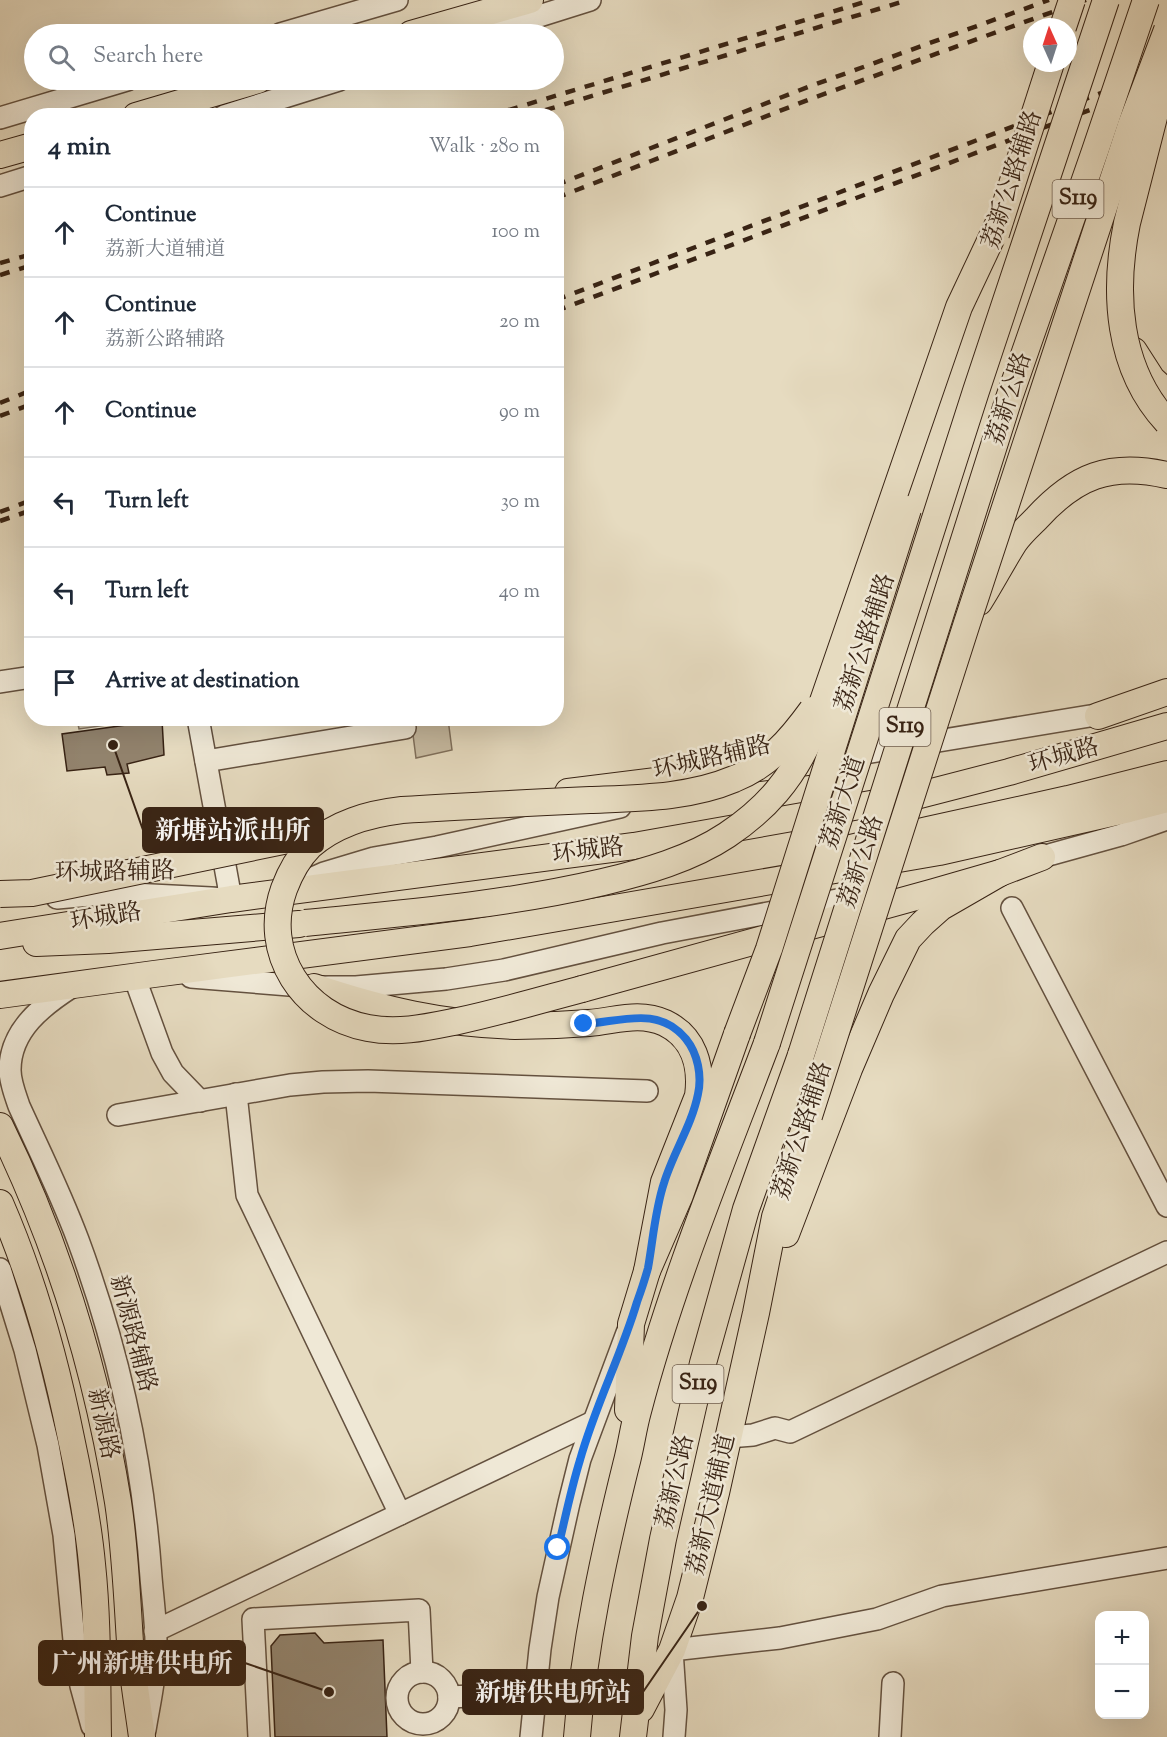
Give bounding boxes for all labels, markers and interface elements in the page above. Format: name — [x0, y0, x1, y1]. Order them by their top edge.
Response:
north arrow — [1023, 18, 1077, 72]
search box — [24, 24, 564, 90]
icon: search — [45, 41, 78, 74]
text: Search here — [93, 41, 203, 73]
street label: 荔新公路辅路 — [975, 106, 1051, 254]
text: 4 min — [48, 129, 111, 166]
text: Walk · 280 m — [429, 133, 540, 162]
road number: S119 — [1052, 180, 1104, 218]
text: Continue — [105, 200, 196, 232]
icon: ahead — [48, 216, 81, 249]
text: 100 m — [491, 218, 540, 247]
text: 荔新大道辅道 — [105, 236, 225, 265]
text: Continue — [105, 290, 196, 322]
icon: ahead — [48, 306, 81, 339]
text: 20 m — [499, 308, 540, 337]
text: 荔新公路辅路 — [105, 326, 225, 355]
street label: 荔新公路 — [979, 348, 1041, 450]
icon: ahead — [48, 396, 81, 429]
text: Continue — [105, 396, 196, 428]
text: 90 m — [499, 398, 540, 427]
icon: left — [48, 486, 81, 519]
text: Turn left — [105, 486, 188, 518]
text: 30 m — [501, 488, 540, 517]
street label: 荔新公路辅路 — [828, 569, 904, 717]
icon: left — [48, 576, 81, 609]
text: Turn left — [105, 576, 188, 608]
text: 40 m — [499, 578, 540, 607]
icon: arrive — [48, 666, 81, 699]
text: Arrive at destination — [105, 666, 300, 698]
road number: S119 — [880, 708, 930, 746]
street label: 环城路辅路 — [650, 729, 774, 789]
street label: 环城路 — [1025, 731, 1103, 783]
street label: 荔新大道 — [813, 752, 875, 854]
callout: 新塘站派出所 — [143, 808, 323, 852]
street label: 荔新公路 — [831, 811, 893, 913]
text: 新塘站派出所 — [155, 814, 311, 851]
street label: 环城路 — [550, 831, 626, 873]
street label: 环城路辅路 — [55, 855, 175, 891]
street label: 环城路 — [68, 896, 144, 940]
route end — [570, 1010, 596, 1036]
street label: 荔新公路辅路 — [765, 1057, 841, 1205]
street label: 新源路辅路 — [100, 1272, 164, 1396]
road number: S119 — [672, 1365, 724, 1403]
street label: 新源路 — [78, 1385, 126, 1463]
street label: 荔新公路 — [649, 1431, 703, 1533]
street label: 荔新大道辅道 — [679, 1431, 745, 1579]
route start — [544, 1534, 570, 1560]
map controls — [1095, 1611, 1149, 1719]
button: + — [1095, 1611, 1149, 1665]
callout: 广州新塘供电所 — [39, 1641, 245, 1685]
text: 广州新塘供电所 — [51, 1647, 233, 1684]
button: − — [1095, 1665, 1149, 1719]
callout: 新塘供电所站 — [463, 1670, 643, 1714]
text: 新塘供电所站 — [475, 1676, 631, 1713]

